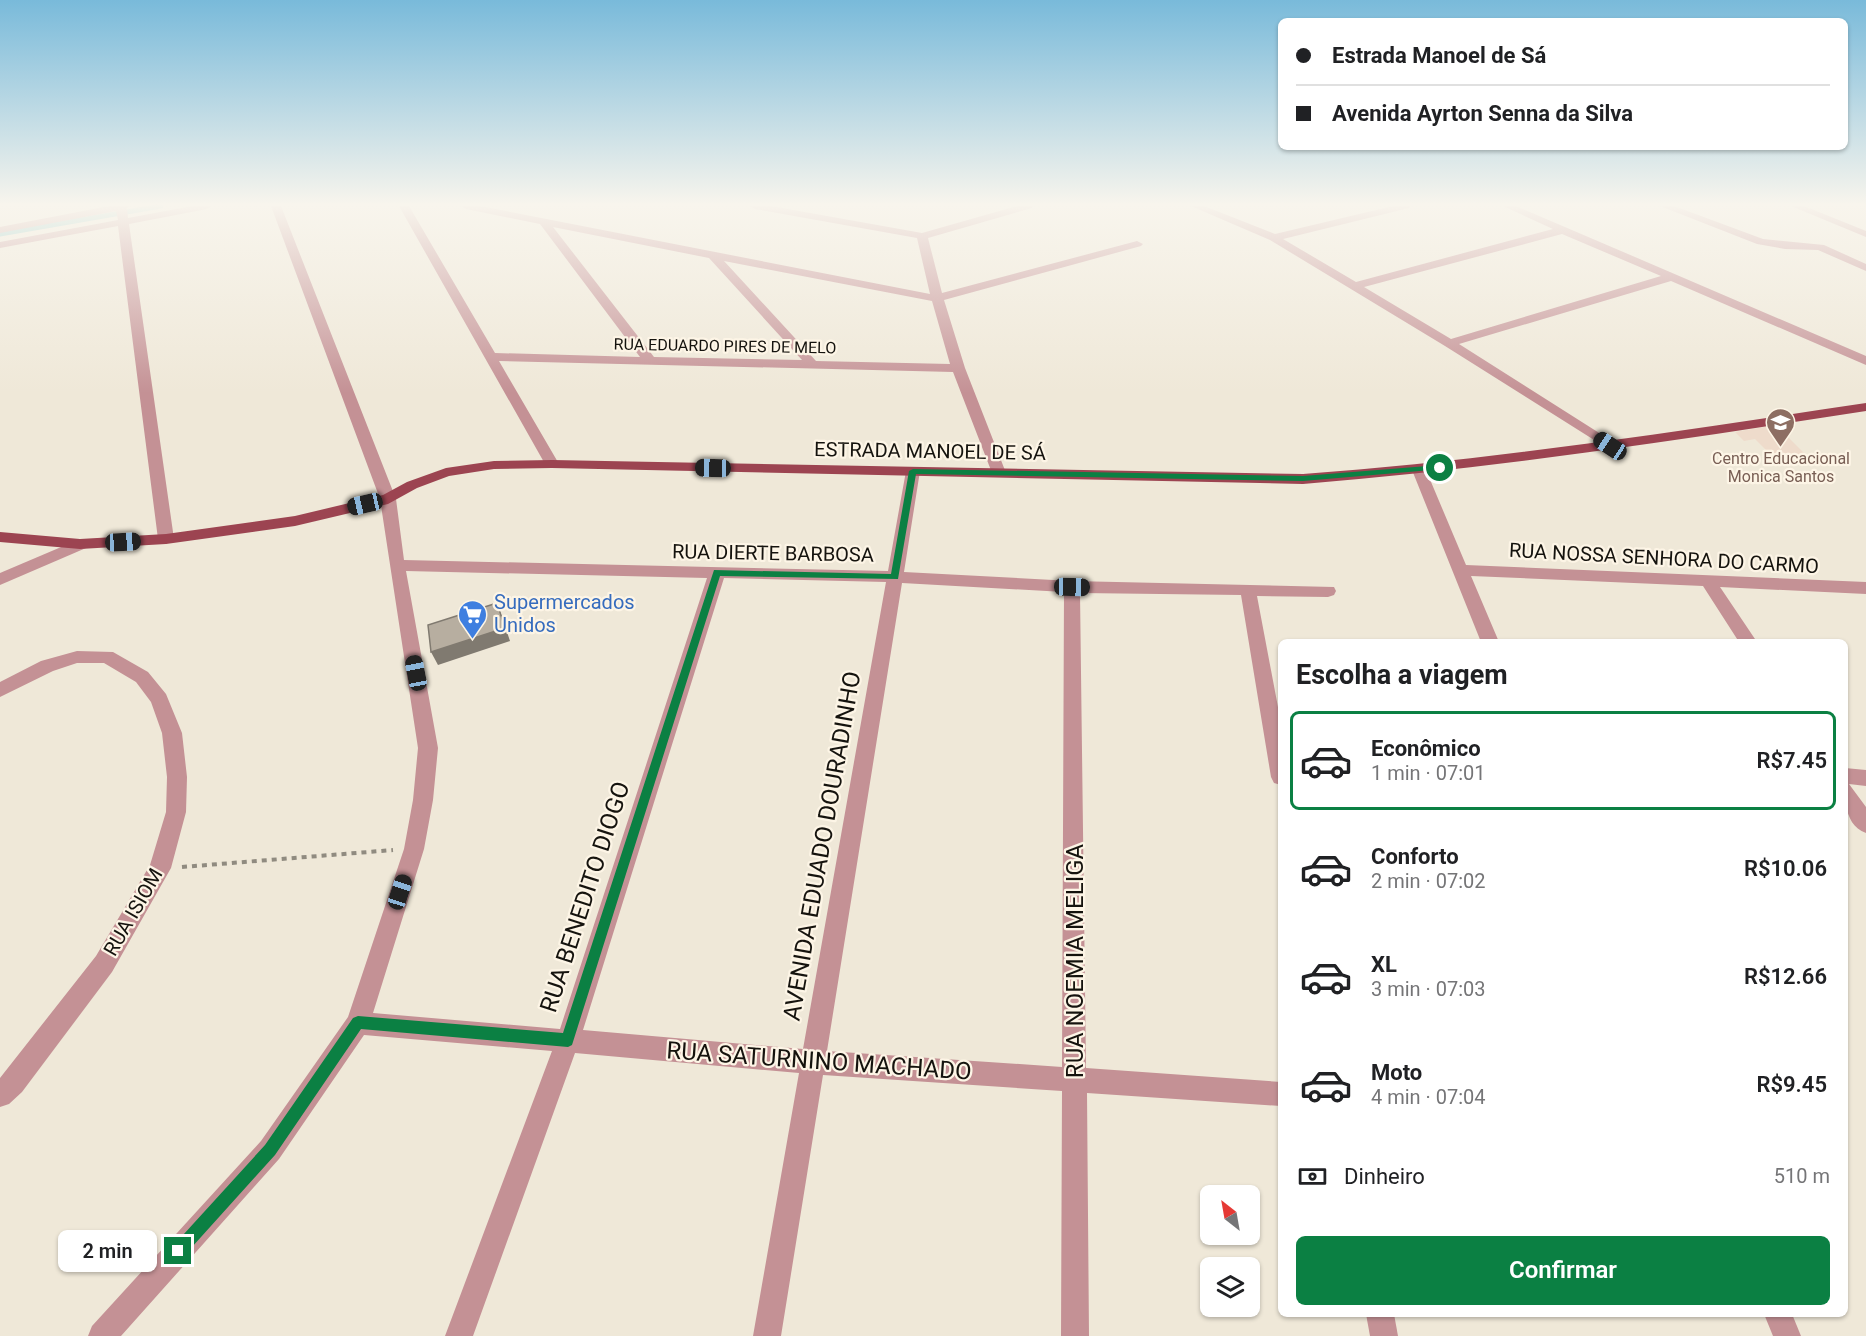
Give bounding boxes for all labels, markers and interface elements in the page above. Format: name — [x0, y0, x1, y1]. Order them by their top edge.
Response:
text: Estrada Manoel de Sá — [1332, 43, 1546, 68]
text: Avenida Ayrton Senna da Silva — [1332, 101, 1633, 126]
street label: RUA EDUARDO PIRES DE MELO — [614, 335, 836, 357]
school or university icon: Centro Educacional Monica Santos — [1765, 406, 1797, 448]
car — [1590, 429, 1630, 463]
street label: ESTRADA MANOEL DE SÁ — [814, 437, 1046, 465]
place label: Centro Educacional Monica Santos — [1712, 449, 1850, 486]
route start — [1426, 454, 1453, 481]
car — [695, 459, 731, 477]
car — [345, 491, 385, 517]
car — [105, 532, 141, 552]
street label: RUA NOSSA SENHORA DO CARMO — [1508, 538, 1820, 578]
street label: RUA DIERTE BARBOSA — [672, 539, 874, 567]
car — [1054, 578, 1090, 596]
place label: Supermercados Unidos — [494, 590, 635, 637]
supermarket icon: Supermercados Unidos — [457, 598, 489, 640]
car — [404, 654, 428, 692]
text: Escolha a viagem — [1296, 659, 1508, 691]
street label: AVENIDA EDUADO DOURADINHO — [777, 669, 867, 1023]
icon: car — [1299, 734, 1353, 788]
text: Econômico — [1371, 736, 1481, 761]
text: R$7.45 — [1756, 748, 1827, 773]
text: 1 min · 07:01 — [1371, 761, 1486, 785]
street label: RUA BENEDITO DIOGO — [534, 778, 636, 1016]
icon: car — [1299, 842, 1353, 896]
street label: RUA NOEMIA MELIGA — [1061, 843, 1089, 1078]
text: Conforto — [1371, 844, 1459, 869]
text: R$10.06 — [1744, 856, 1827, 881]
street label: RUA ISIOM — [98, 864, 168, 960]
text: 2 min · 07:02 — [1371, 869, 1486, 893]
car — [386, 872, 414, 912]
icon: car — [1299, 950, 1353, 1004]
text: XL — [1371, 952, 1397, 977]
text: R$12.66 — [1744, 964, 1827, 989]
text: 3 min · 07:03 — [1371, 977, 1486, 1001]
street label: RUA SATURNINO MACHADO — [666, 1036, 972, 1086]
icon: car — [1299, 1058, 1353, 1112]
text: Moto — [1371, 1060, 1422, 1085]
text: R$9.45 — [1756, 1072, 1827, 1097]
text: 4 min · 07:04 — [1371, 1085, 1486, 1109]
icon: cash — [1296, 1160, 1329, 1193]
text: Dinheiro — [1344, 1164, 1425, 1189]
text: 510 m — [1774, 1164, 1830, 1188]
north arrow — [1200, 1185, 1260, 1245]
map controls — [1200, 1185, 1260, 1317]
callout: 2 min — [58, 1230, 157, 1272]
button: Confirmar — [1296, 1236, 1830, 1305]
route end — [164, 1237, 191, 1264]
text: 2 min — [82, 1239, 133, 1263]
button: layers — [1200, 1257, 1260, 1317]

